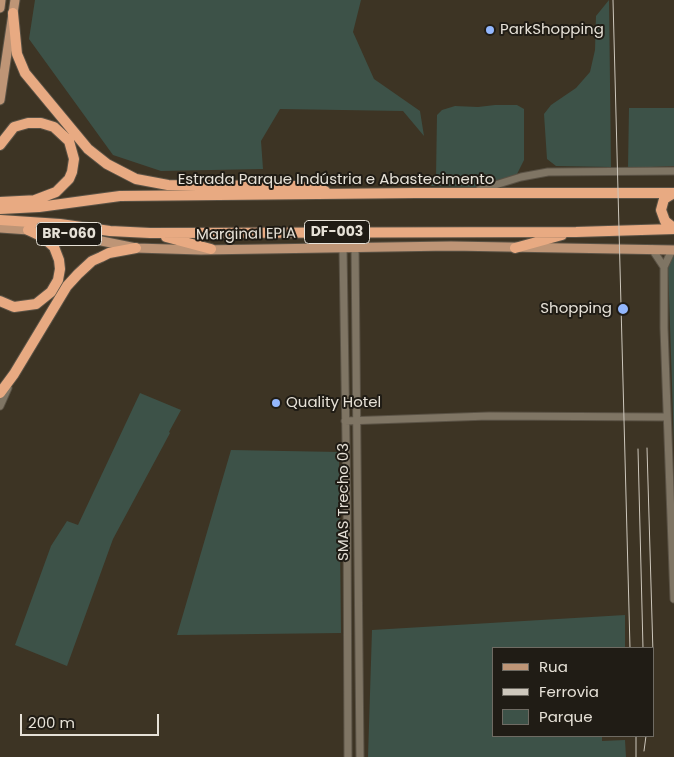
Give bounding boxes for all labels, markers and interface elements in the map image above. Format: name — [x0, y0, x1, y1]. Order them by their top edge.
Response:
place label: ParkShopping — [500, 21, 604, 39]
marker: ParkShopping — [484, 24, 496, 36]
street label: Estrada Parque Indústria e Abastecimento — [178, 171, 494, 189]
road number: DF-003 — [304, 220, 370, 243]
road number: BR-060 — [36, 222, 102, 245]
street label: Marginal EPIA — [196, 225, 296, 245]
place label: Shopping — [540, 300, 612, 318]
marker: Shopping — [616, 302, 630, 316]
place label: Quality Hotel — [286, 394, 381, 412]
marker: Quality Hotel — [270, 397, 282, 409]
street label: SMAS Trecho 03 — [335, 443, 353, 561]
legend — [492, 647, 654, 737]
text: Rua — [539, 656, 568, 677]
text: Ferrovia — [539, 681, 599, 702]
scale bar — [22, 704, 161, 736]
text: Parque — [539, 706, 592, 727]
text: 200 m — [28, 712, 75, 733]

